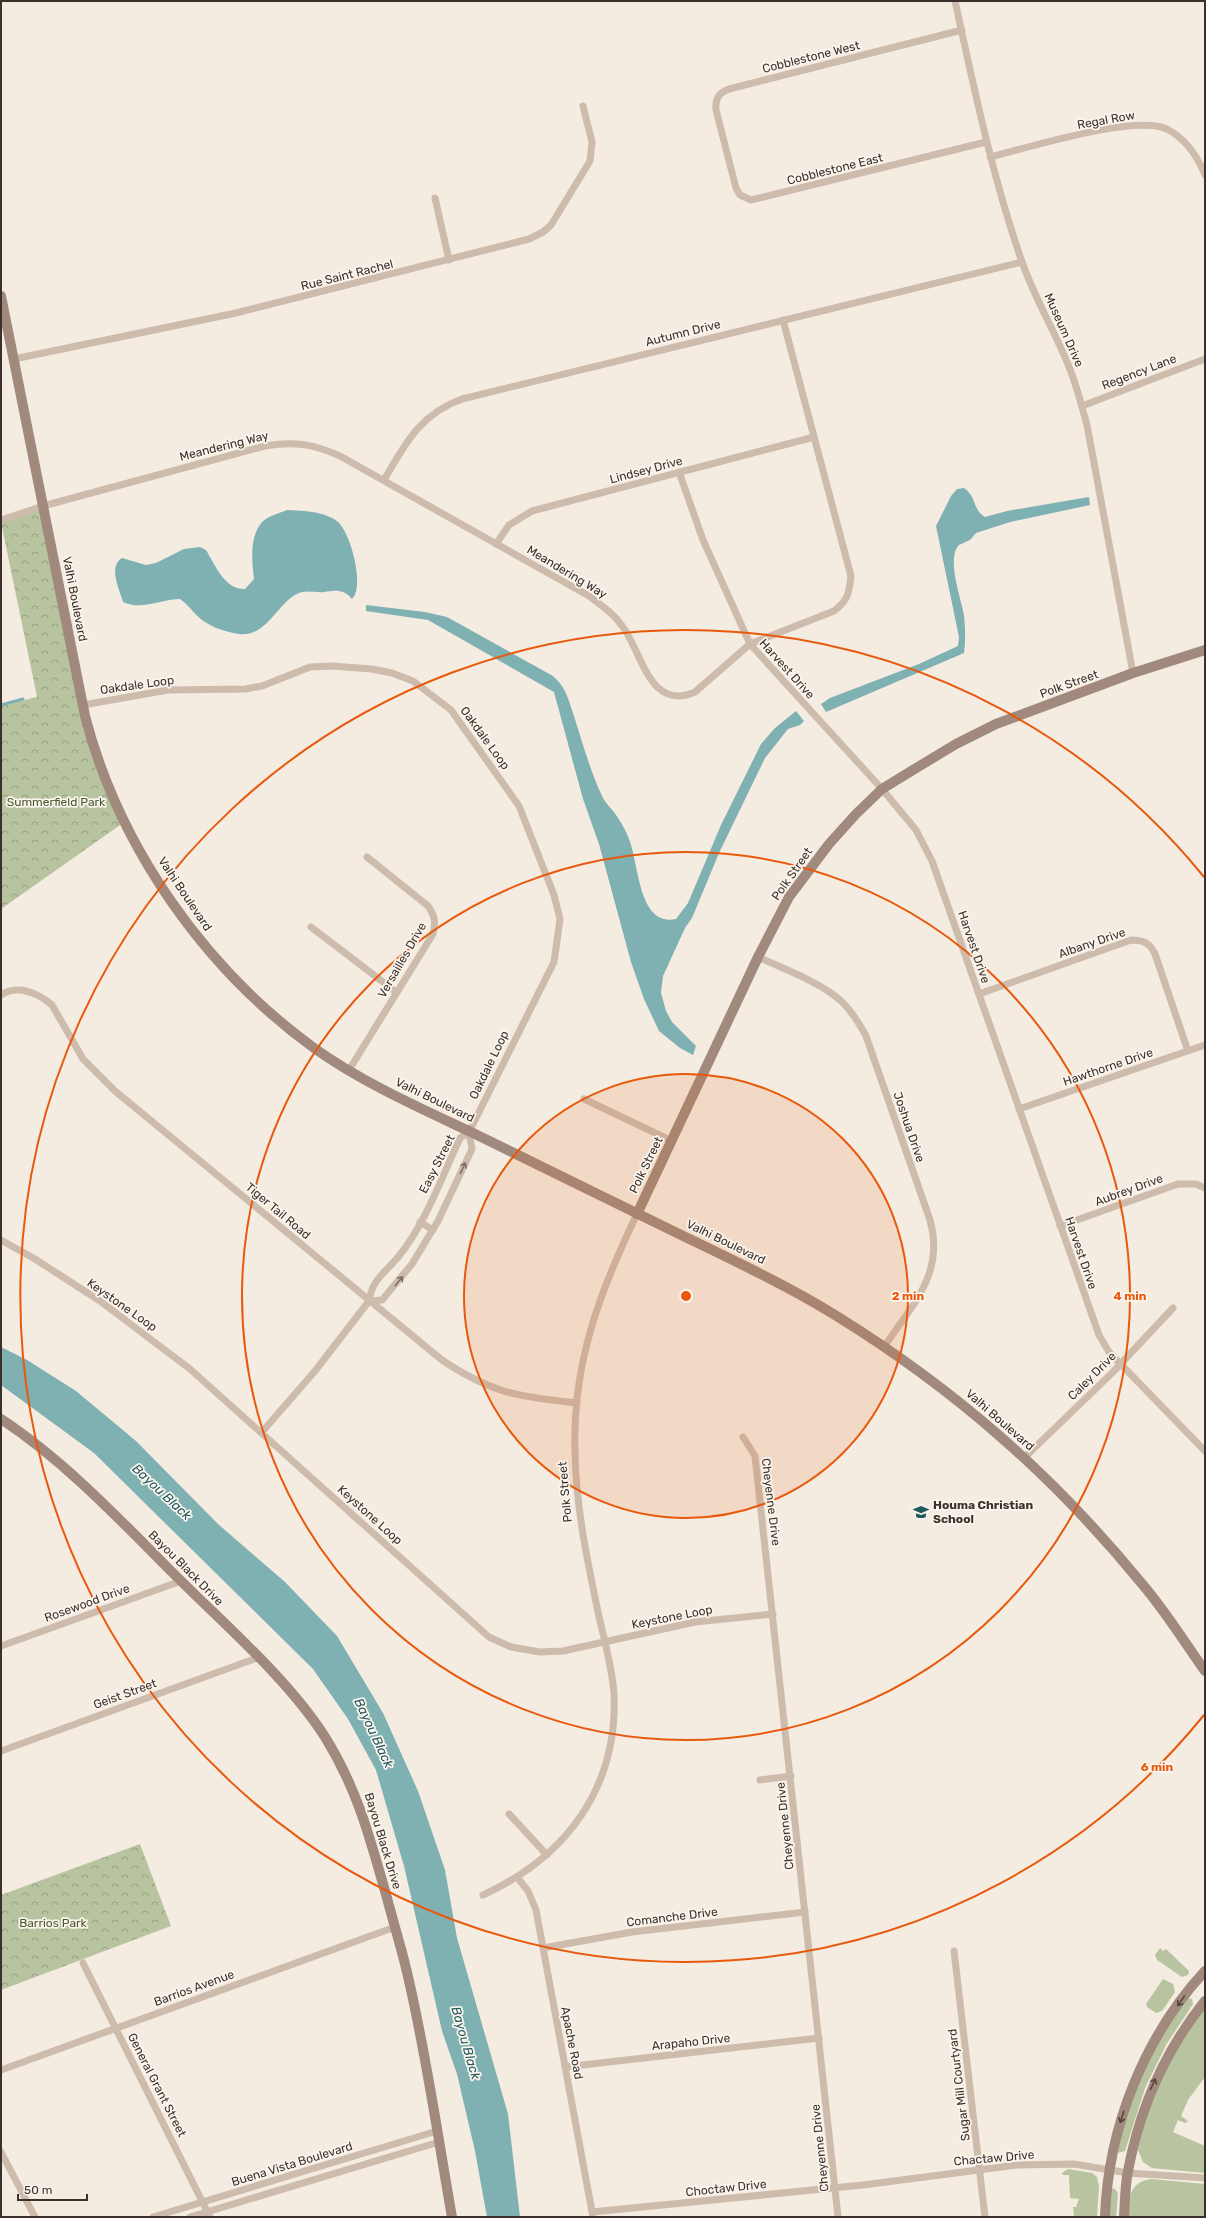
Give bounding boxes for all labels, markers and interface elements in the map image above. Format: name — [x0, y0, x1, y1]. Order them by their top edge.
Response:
street label: Cobblestone West — [761, 38, 862, 76]
street label: Regal Row — [1076, 108, 1136, 132]
street label: Cobblestone East — [786, 150, 885, 188]
street label: Rue Saint Rachel — [299, 257, 395, 293]
street label: Museum Drive — [1041, 291, 1087, 369]
street label: Autumn Drive — [644, 317, 722, 349]
street label: Regency Lane — [1100, 351, 1179, 393]
street label: Meandering Way — [178, 428, 270, 464]
street label: Lindsey Drive — [608, 453, 684, 486]
street label: Meandering Way — [524, 543, 610, 602]
street label: Valhi Boulevard — [60, 555, 90, 643]
street label: Harvest Drive — [757, 636, 818, 702]
street label: Polk Street — [1038, 667, 1100, 701]
street label: Oakdale Loop — [99, 673, 175, 697]
street label: Oakdale Loop — [457, 704, 513, 772]
park label: Summerfield Park — [7, 795, 106, 809]
street label: Polk Street — [769, 845, 815, 903]
street label: Valhi Boulevard — [155, 854, 215, 934]
street label: Harvest Drive — [955, 909, 993, 985]
street label: Versailles Drive — [375, 920, 429, 1000]
street label: Albany Drive — [1057, 925, 1128, 961]
street label: Oakdale Loop — [466, 1028, 512, 1102]
street label: Hawthorne Drive — [1061, 1045, 1155, 1089]
street label: Valhi Boulevard — [393, 1075, 477, 1125]
street label: Joshua Drive — [890, 1090, 928, 1164]
street label: Easy Street — [416, 1132, 458, 1196]
street label: Polk Street — [626, 1134, 666, 1196]
one-way arrow — [460, 1162, 467, 1174]
street label: Aubrey Drive — [1093, 1171, 1165, 1209]
street label: Tiger Tail Road — [243, 1180, 313, 1242]
street label: Harvest Drive — [1062, 1215, 1100, 1291]
street label: Valhi Boulevard — [684, 1217, 768, 1267]
one-way arrow — [394, 1275, 403, 1286]
street label: Keystone Loop — [84, 1276, 160, 1334]
centre of rings — [679, 1289, 693, 1303]
text: 2 min — [892, 1289, 925, 1303]
text: 4 min — [1114, 1289, 1147, 1303]
street label: Caley Drive — [1065, 1349, 1119, 1403]
street label: Valhi Boulevard — [963, 1386, 1037, 1454]
street label: Cheyenne Drive — [759, 1457, 783, 1547]
water label: Bayou Black — [129, 1461, 195, 1523]
street label: Polk Street — [555, 1461, 575, 1523]
street label: Keystone Loop — [335, 1482, 405, 1548]
place label: Houma Christian School — [933, 1498, 1033, 1526]
school or university icon: Houma Christian School — [912, 1503, 930, 1521]
street label: Bayou Black Drive — [146, 1528, 227, 1609]
street label: Rosewood Drive — [43, 1581, 132, 1625]
street label: Keystone Loop — [630, 1602, 714, 1632]
street label: Geist Street — [91, 1676, 159, 1712]
water label: Bayou Black — [351, 1696, 397, 1771]
text: 6 min — [1141, 1760, 1174, 1774]
street label: Cheyenne Drive — [773, 1781, 797, 1870]
street label: Bayou Black Drive — [362, 1791, 404, 1891]
street label: Comanche Drive — [626, 1904, 719, 1930]
park label: Barrios Park — [19, 1916, 88, 1930]
street label: Barrios Avenue — [152, 1967, 236, 2009]
one-way arrow — [1177, 1996, 1185, 2007]
water label: Bayou Black — [448, 2005, 484, 2082]
street label: Apache Road — [558, 2005, 586, 2081]
street label: Sugar Mill Courtyard — [945, 2028, 973, 2142]
street label: General Grant Street — [125, 2031, 189, 2140]
street label: Arapaho Drive — [651, 2031, 731, 2053]
one-way arrow — [1150, 2078, 1158, 2090]
street label: Cheyenne Drive — [808, 2103, 832, 2192]
one-way arrow — [1118, 2110, 1125, 2123]
street label: Buena Vista Boulevard — [230, 2139, 354, 2189]
street label: Chactaw Drive — [953, 2147, 1035, 2169]
scale bar — [18, 2176, 87, 2202]
street label: Choctaw Drive — [685, 2177, 767, 2199]
text: 50 m — [24, 2183, 52, 2197]

